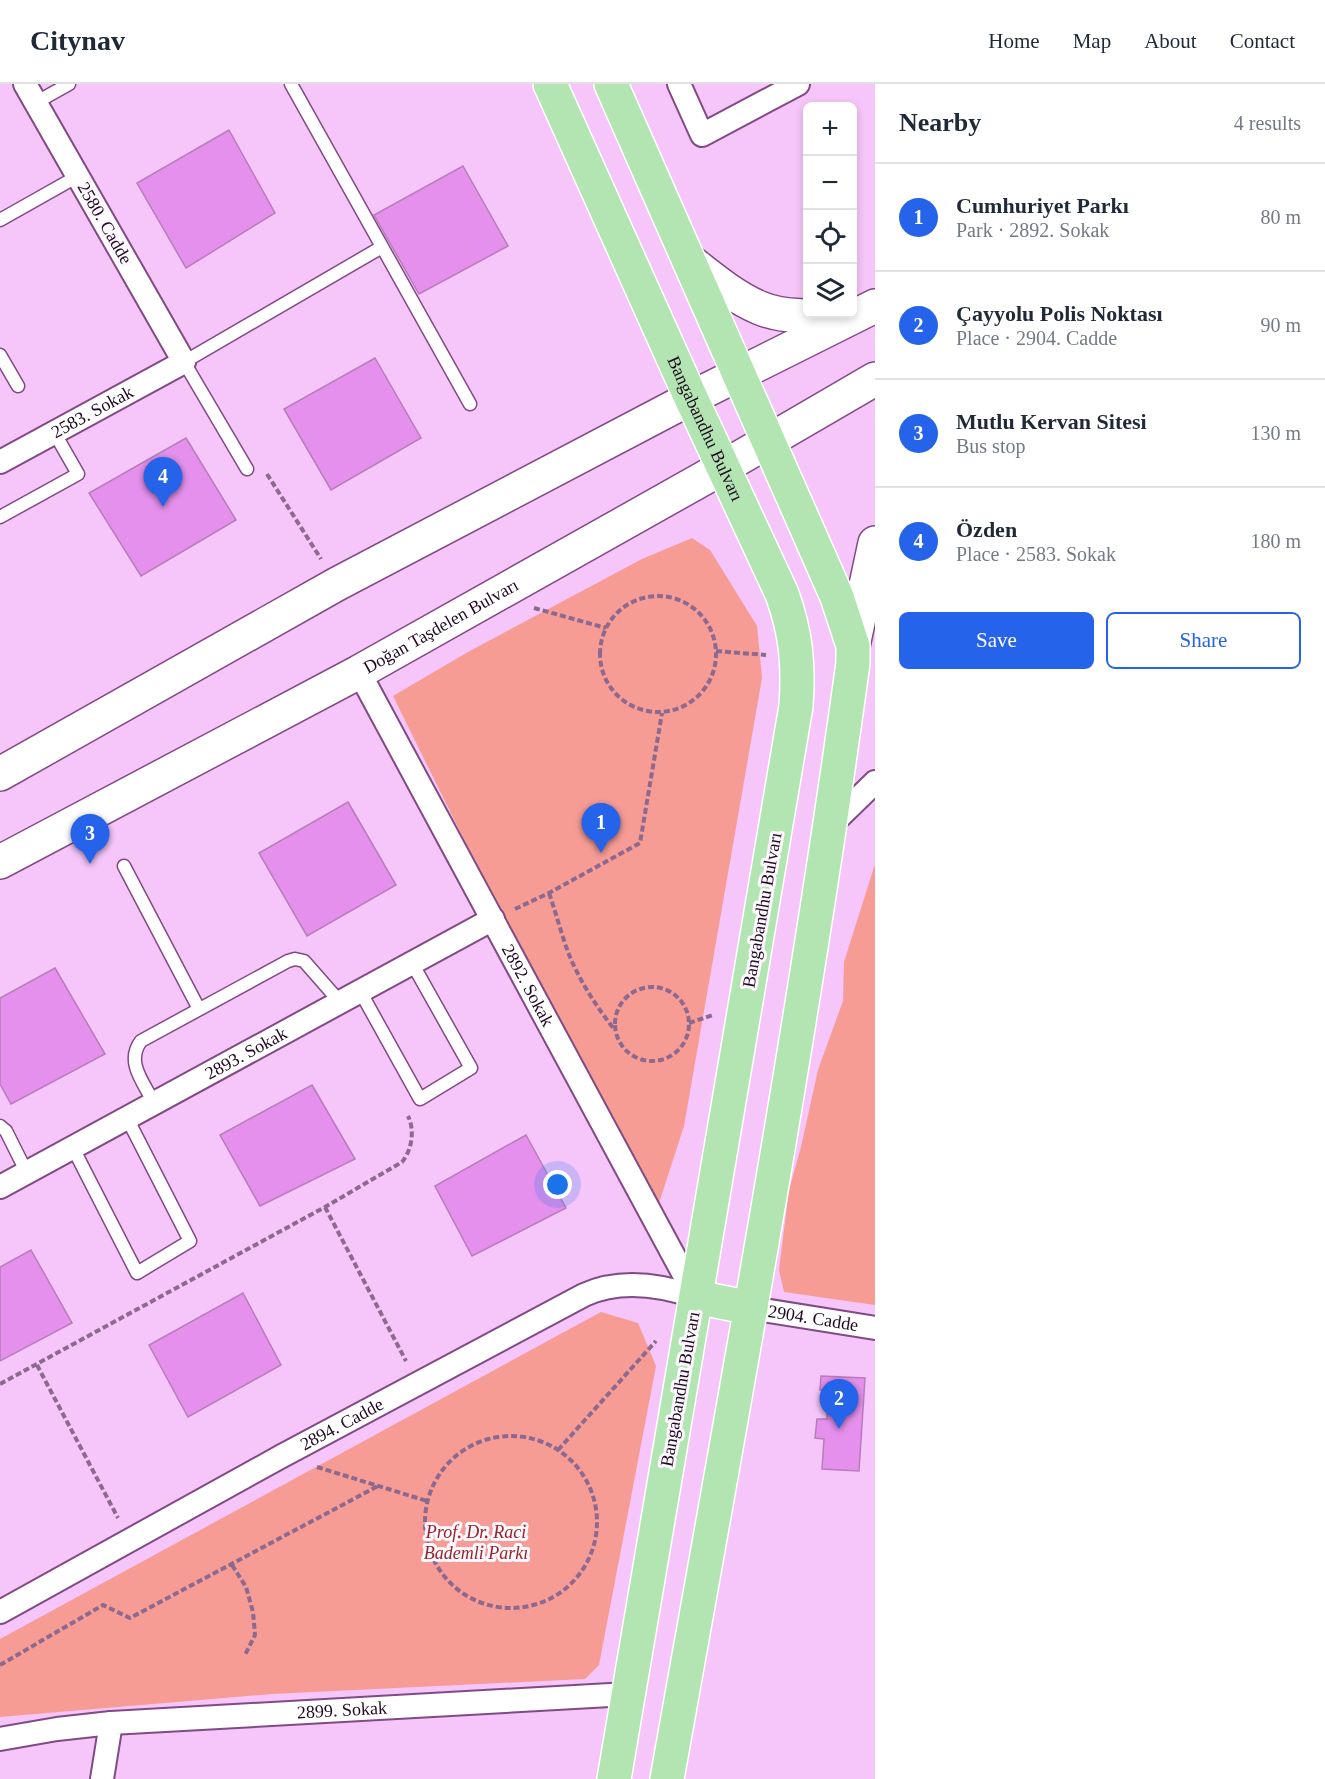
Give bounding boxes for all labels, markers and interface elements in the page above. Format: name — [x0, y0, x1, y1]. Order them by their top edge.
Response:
text: Citynav — [30, 25, 125, 56]
text: Home — [988, 29, 1040, 53]
text: Map — [1073, 29, 1111, 53]
text: About — [1144, 29, 1197, 53]
text: Contact — [1230, 29, 1295, 53]
map controls — [803, 102, 857, 318]
button: + — [803, 102, 857, 156]
text: Nearby — [899, 108, 981, 137]
text: 4 results — [1234, 112, 1301, 134]
button: − — [803, 156, 857, 210]
street label: 2580. Cadde — [74, 179, 136, 267]
text: Cumhuriyet Parkı — [956, 193, 1129, 218]
text: 1 — [914, 206, 924, 228]
text: 80 m — [1260, 206, 1301, 228]
button: locate — [803, 210, 857, 264]
text: Park · 2892. Sokak — [956, 219, 1109, 241]
button: layers — [803, 264, 857, 318]
text: Çayyolu Polis Noktası — [956, 301, 1163, 326]
text: 2 — [914, 314, 924, 336]
text: 90 m — [1260, 314, 1301, 336]
text: Place · 2904. Cadde — [956, 327, 1117, 349]
street label: Bangabandhu Bulvarı — [663, 353, 747, 504]
street label: 2583. Sokak — [48, 382, 137, 442]
text: Mutlu Kervan Sitesi — [956, 409, 1147, 434]
text: 3 — [914, 422, 924, 444]
text: 130 m — [1250, 422, 1301, 444]
text: Bus stop — [956, 435, 1025, 457]
pin: 4 — [144, 458, 182, 507]
text: Özden — [956, 517, 1017, 542]
text: 4 — [914, 530, 924, 552]
text: 180 m — [1250, 530, 1301, 552]
text: Place · 2583. Sokak — [956, 543, 1116, 565]
street label: Doğan Taşdelen Bulvarı — [360, 575, 522, 678]
button: Save — [899, 612, 1094, 669]
button: Share — [1106, 612, 1301, 669]
pin: 1 — [582, 804, 620, 853]
pin: 3 — [70, 814, 110, 864]
street label: Bangabandhu Bulvarı — [738, 831, 786, 989]
street label: 2892. Sokak — [498, 941, 558, 1030]
street label: 2893. Sokak — [202, 1023, 290, 1084]
your location — [543, 1170, 572, 1199]
street label: 2904. Cadde — [767, 1301, 860, 1335]
street label: Bangabandhu Bulvarı — [656, 1310, 704, 1468]
pin: 2 — [820, 1380, 858, 1429]
street label: 2894. Cadde — [297, 1394, 387, 1454]
park label: Prof. Dr. Raci Bademli Parkı — [424, 1522, 528, 1563]
street label: 2899. Sokak — [296, 1698, 387, 1723]

